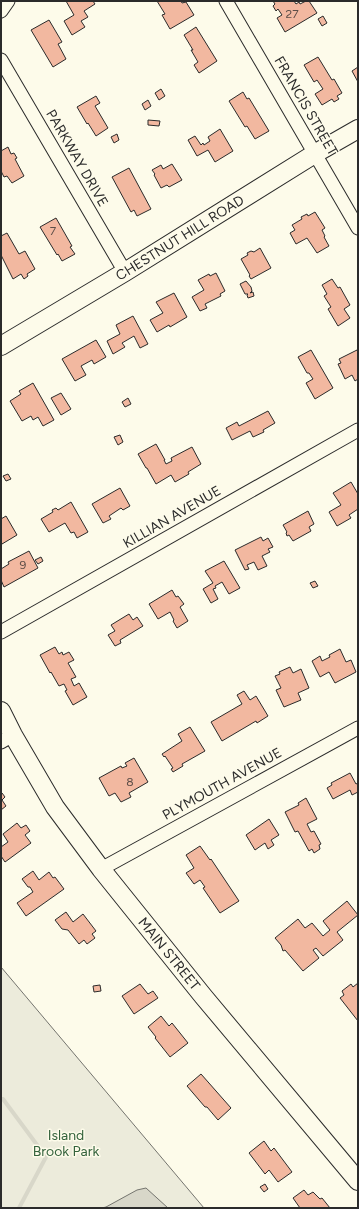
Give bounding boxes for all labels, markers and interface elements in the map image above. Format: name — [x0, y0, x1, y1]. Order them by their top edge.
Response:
house number: 27 — [285, 7, 299, 21]
street label: FRANCIS STREET — [271, 53, 342, 159]
street label: PARKWAY DRIVE — [42, 106, 112, 210]
street label: CHESTNUT HILL ROAD — [113, 192, 247, 284]
house number: 7 — [50, 224, 57, 238]
street label: KILLIAN AVENUE — [120, 482, 224, 552]
house number: 9 — [20, 558, 27, 572]
street label: PLYMOUTH AVENUE — [159, 744, 285, 824]
house number: 8 — [126, 775, 134, 789]
street label: MAIN STREET — [134, 914, 204, 994]
park label: Island Brook Park — [33, 1127, 99, 1160]

